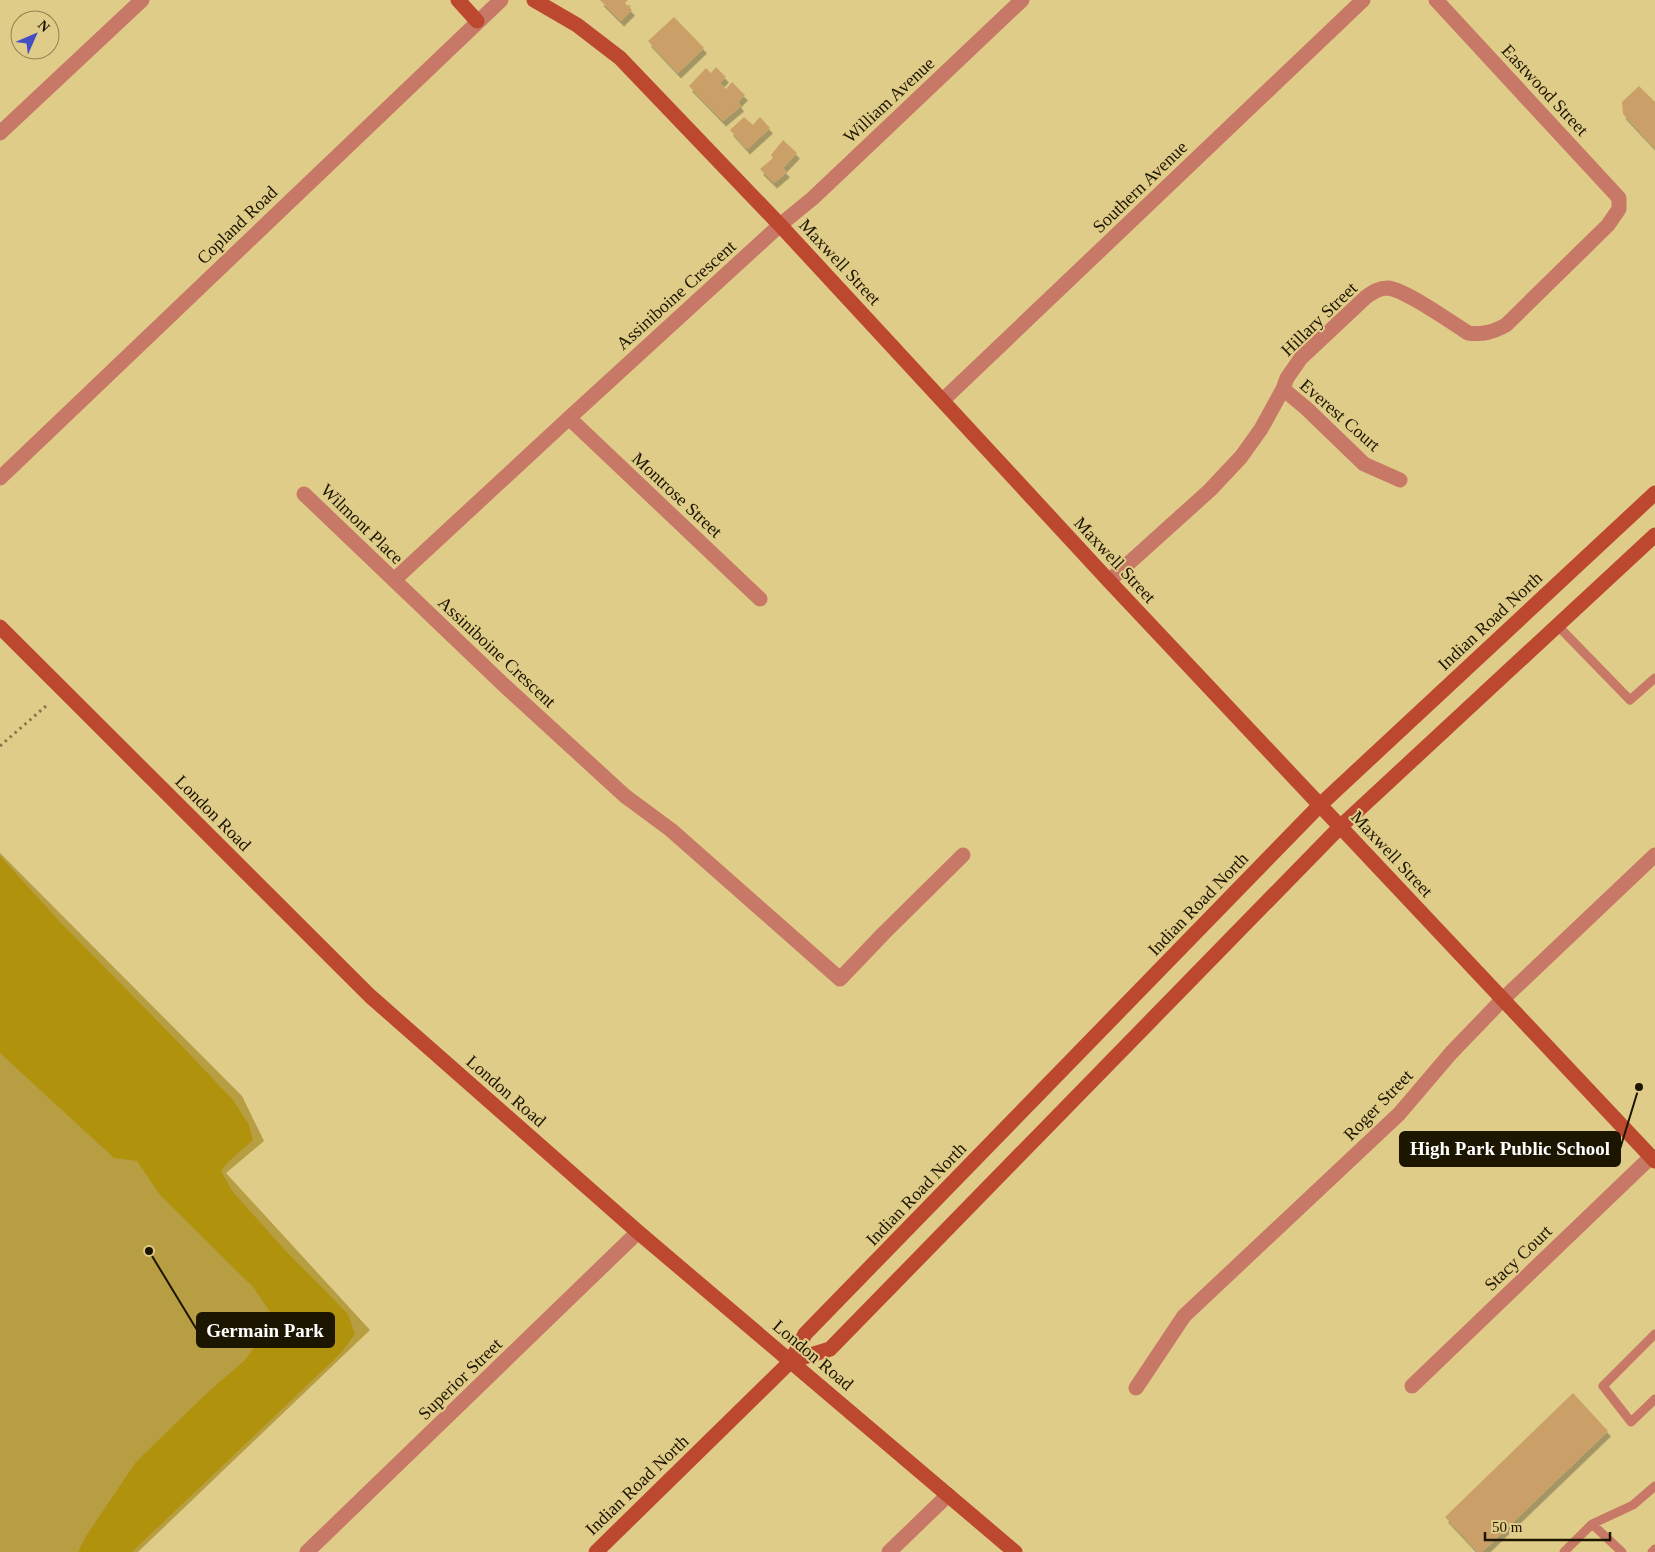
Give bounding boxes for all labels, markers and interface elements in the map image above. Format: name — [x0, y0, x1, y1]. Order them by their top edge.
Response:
north arrow — [10, 10, 60, 60]
text: N — [35, 17, 53, 35]
street label: Eastwood Street — [1498, 40, 1592, 140]
street label: William Avenue — [840, 53, 938, 147]
street label: Southern Avenue — [1089, 137, 1191, 237]
street label: Copland Road — [193, 182, 281, 268]
street label: Maxwell Street — [795, 215, 885, 309]
street label: Assiniboine Crescent — [612, 236, 740, 354]
street label: Hillary Street — [1277, 278, 1361, 360]
street label: Everest Court — [1296, 375, 1384, 455]
street label: Montrose Street — [628, 448, 726, 542]
street label: Wilmont Place — [317, 480, 407, 568]
street label: Maxwell Street — [1070, 513, 1160, 607]
street label: Indian Road North — [1434, 568, 1546, 674]
street label: Assiniboine Crescent — [434, 592, 560, 712]
street label: London Road — [171, 771, 255, 855]
street label: Maxwell Street — [1347, 807, 1437, 901]
street label: Indian Road North — [1144, 849, 1252, 959]
street label: London Road — [462, 1051, 550, 1131]
street label: Roger Street — [1339, 1066, 1417, 1144]
callout: High Park Public School — [1400, 1132, 1620, 1166]
text: High Park Public School — [1410, 1138, 1610, 1159]
street label: Indian Road North — [862, 1139, 970, 1249]
street label: Stacy Court — [1480, 1221, 1556, 1295]
callout: Germain Park — [197, 1313, 334, 1347]
street label: London Road — [769, 1316, 857, 1394]
text: Germain Park — [206, 1320, 324, 1341]
street label: Superior Street — [414, 1334, 506, 1424]
street label: Indian Road North — [582, 1431, 692, 1539]
scale bar — [1485, 1510, 1610, 1542]
text: 50 m — [1492, 1519, 1523, 1535]

